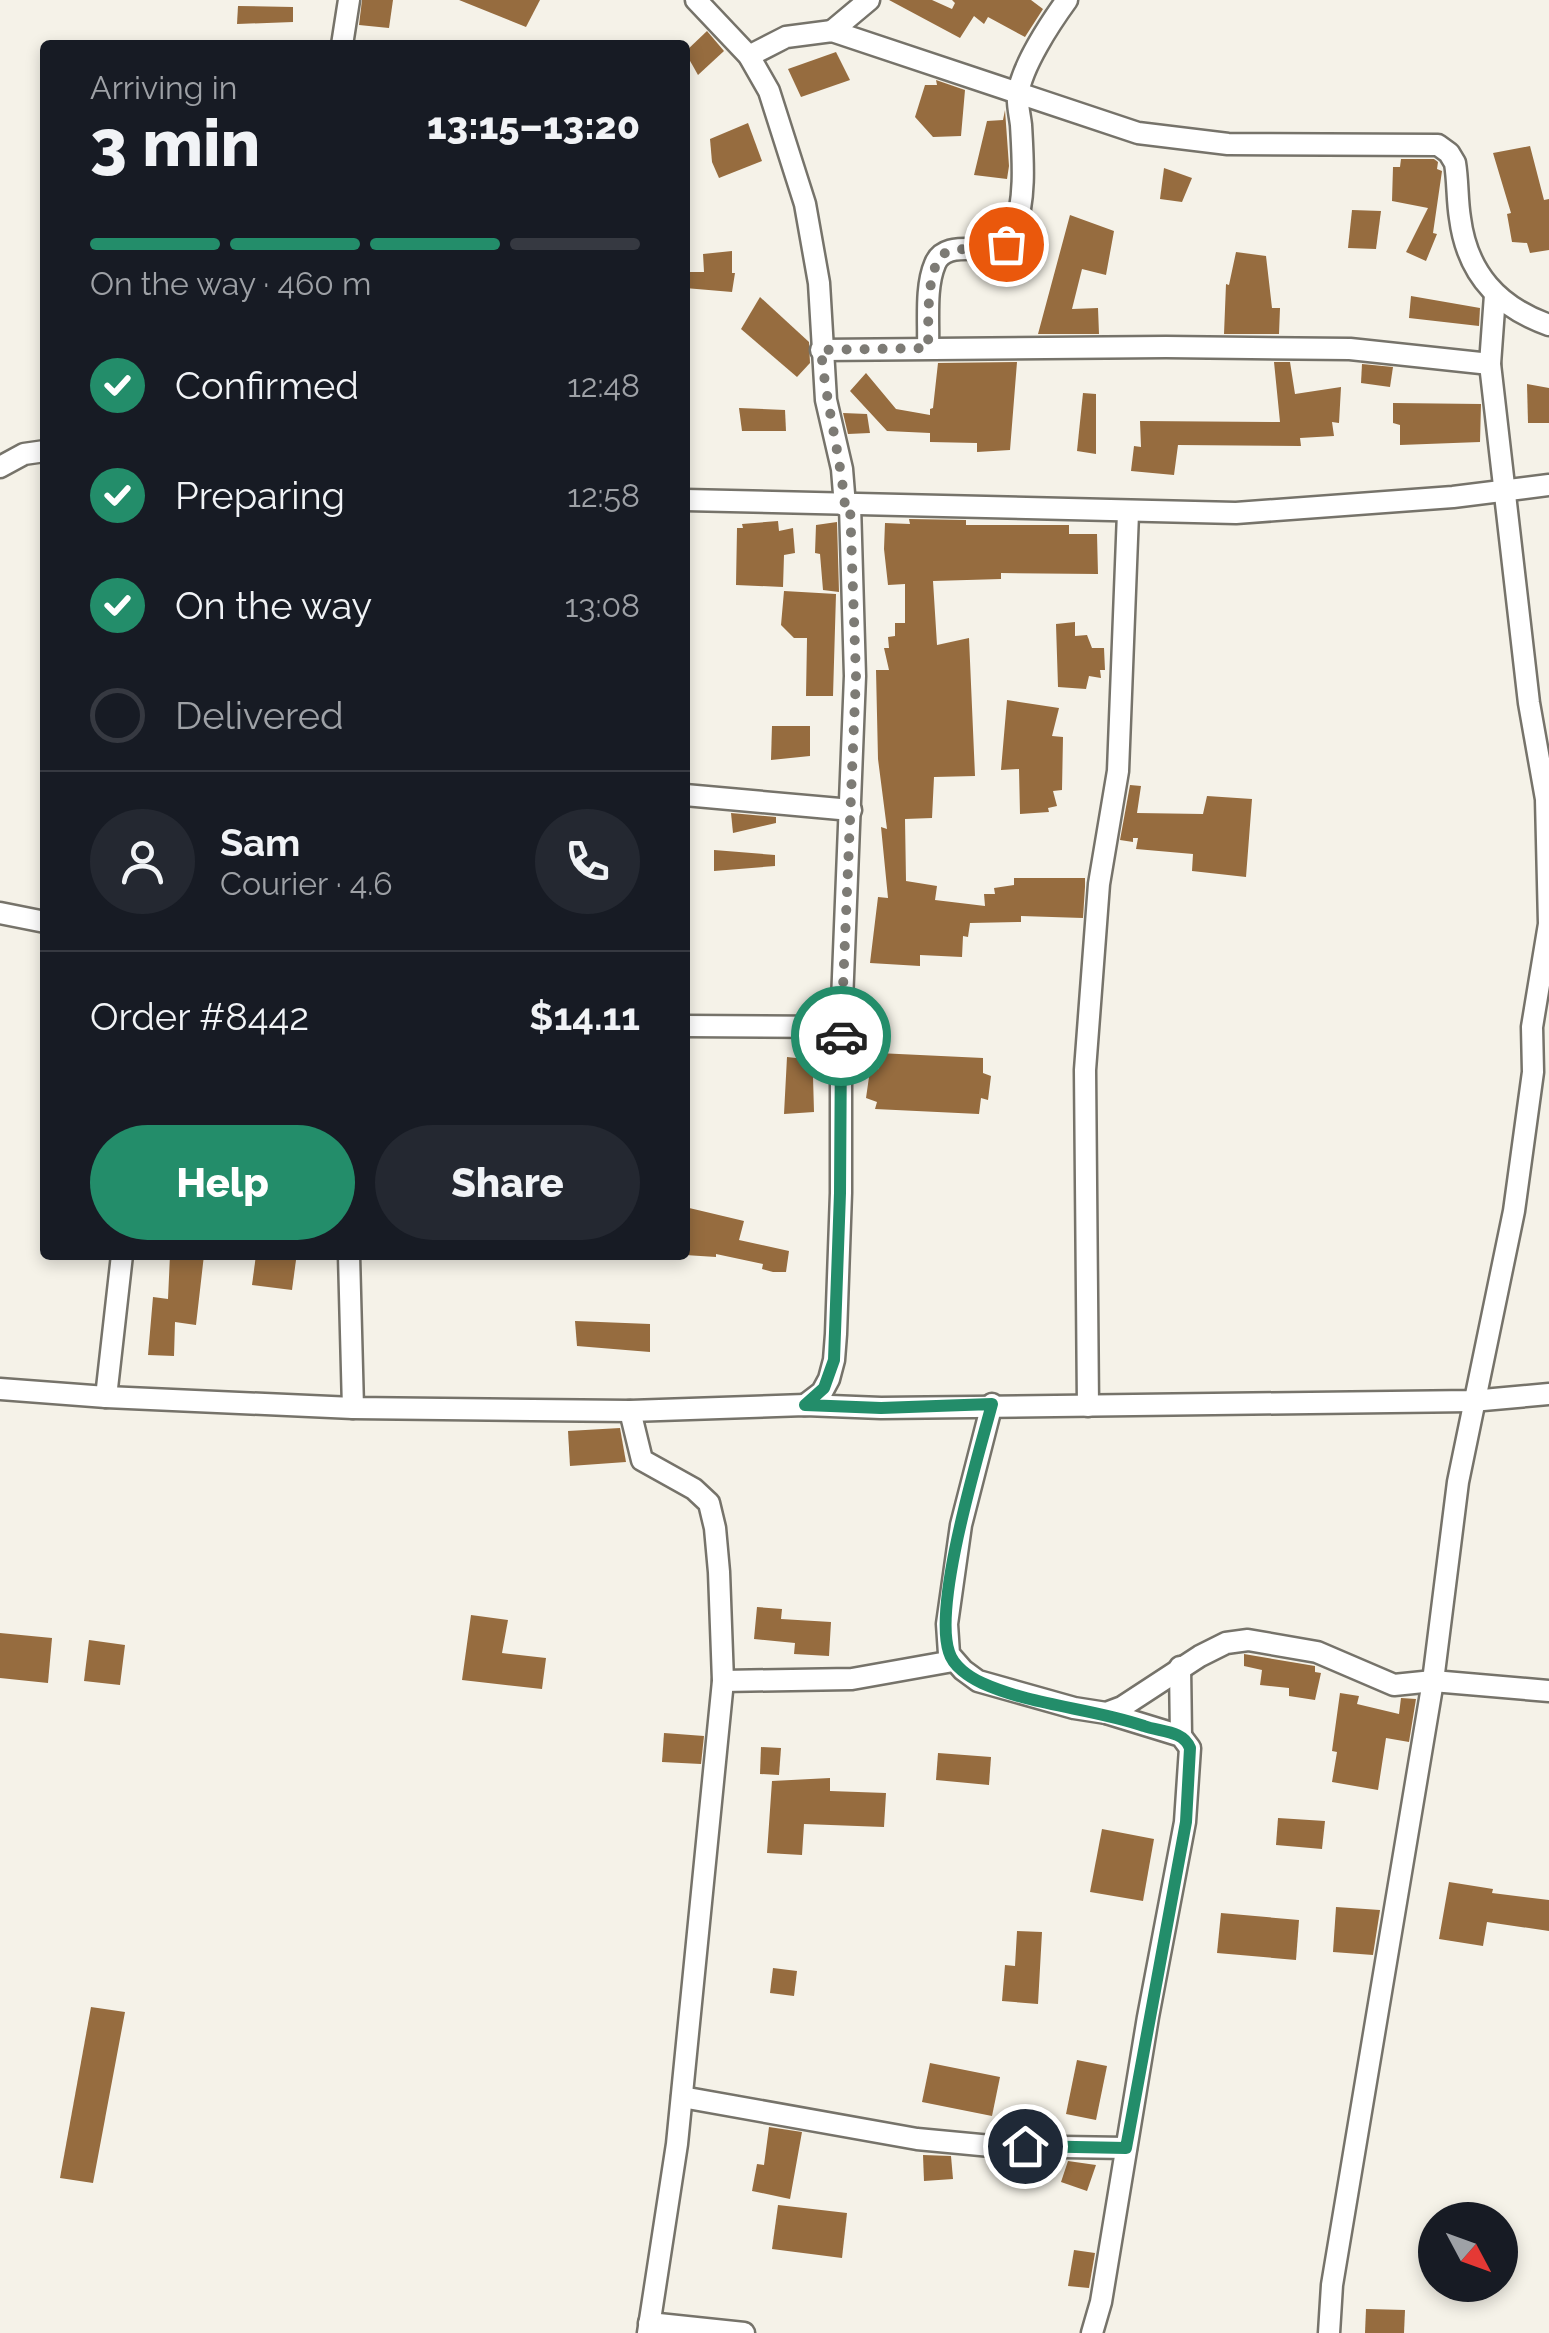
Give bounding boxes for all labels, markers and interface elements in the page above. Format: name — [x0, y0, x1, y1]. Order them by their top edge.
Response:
text: Arriving in — [90, 69, 237, 106]
text: 13:15–13:20 — [427, 103, 640, 148]
text: 3 min — [90, 105, 260, 181]
pin — [964, 202, 1049, 287]
icon: bag — [979, 217, 1034, 272]
text: On the way · 460 m — [90, 265, 371, 302]
icon: check — [90, 358, 145, 413]
text: Confirmed — [175, 363, 359, 408]
text: 12:48 — [567, 367, 640, 404]
icon: check — [90, 468, 145, 523]
text: Preparing — [175, 473, 345, 518]
text: 12:58 — [567, 477, 640, 514]
icon: check — [90, 578, 145, 633]
text: On the way — [175, 583, 372, 628]
text: 13:08 — [565, 587, 640, 624]
text: Delivered — [175, 693, 344, 738]
button: person — [90, 809, 195, 914]
button: phone — [535, 809, 640, 914]
text: Sam — [220, 820, 300, 865]
text: Courier · 4.6 — [220, 865, 393, 902]
courier — [791, 986, 891, 1086]
text: Order #8442 — [90, 994, 309, 1039]
text: $14.11 — [529, 994, 640, 1039]
icon: car — [814, 1009, 869, 1064]
button: Help — [90, 1125, 355, 1240]
button: Share — [375, 1125, 640, 1240]
pin — [983, 2104, 1068, 2189]
icon: home — [998, 2119, 1053, 2174]
north arrow — [1418, 2202, 1518, 2302]
map controls — [1418, 2202, 1518, 2302]

